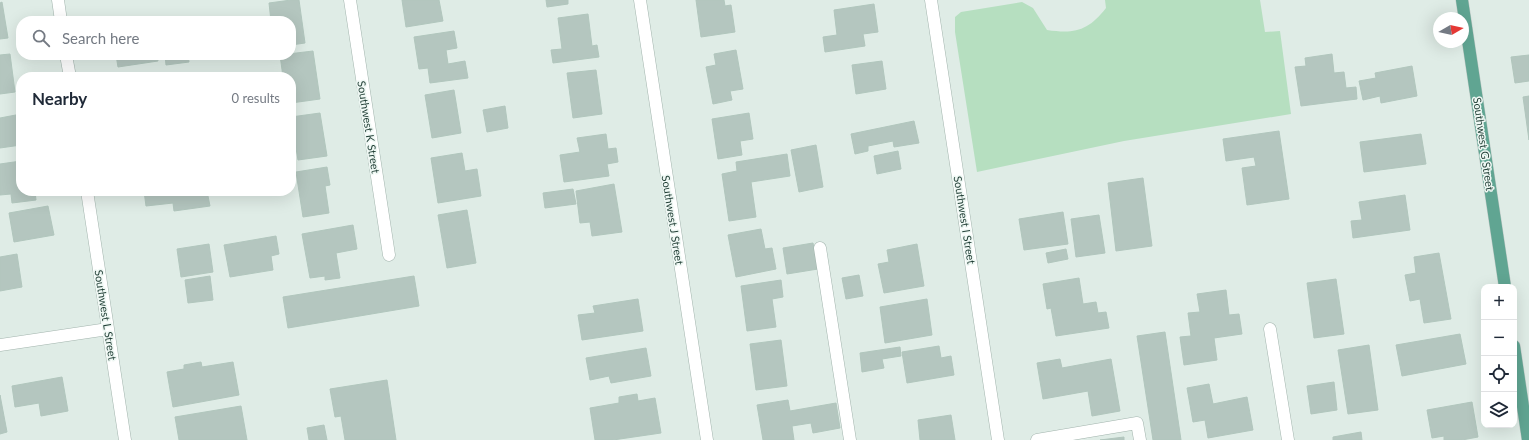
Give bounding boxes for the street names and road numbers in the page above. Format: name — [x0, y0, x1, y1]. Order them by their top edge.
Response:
street label: Southwest K Street — [355, 80, 383, 174]
street label: Southwest G Street — [1471, 97, 1497, 192]
street label: Southwest J Street — [660, 174, 686, 266]
street label: Southwest I Street — [952, 175, 978, 265]
street label: Southwest L Street — [92, 269, 120, 361]

